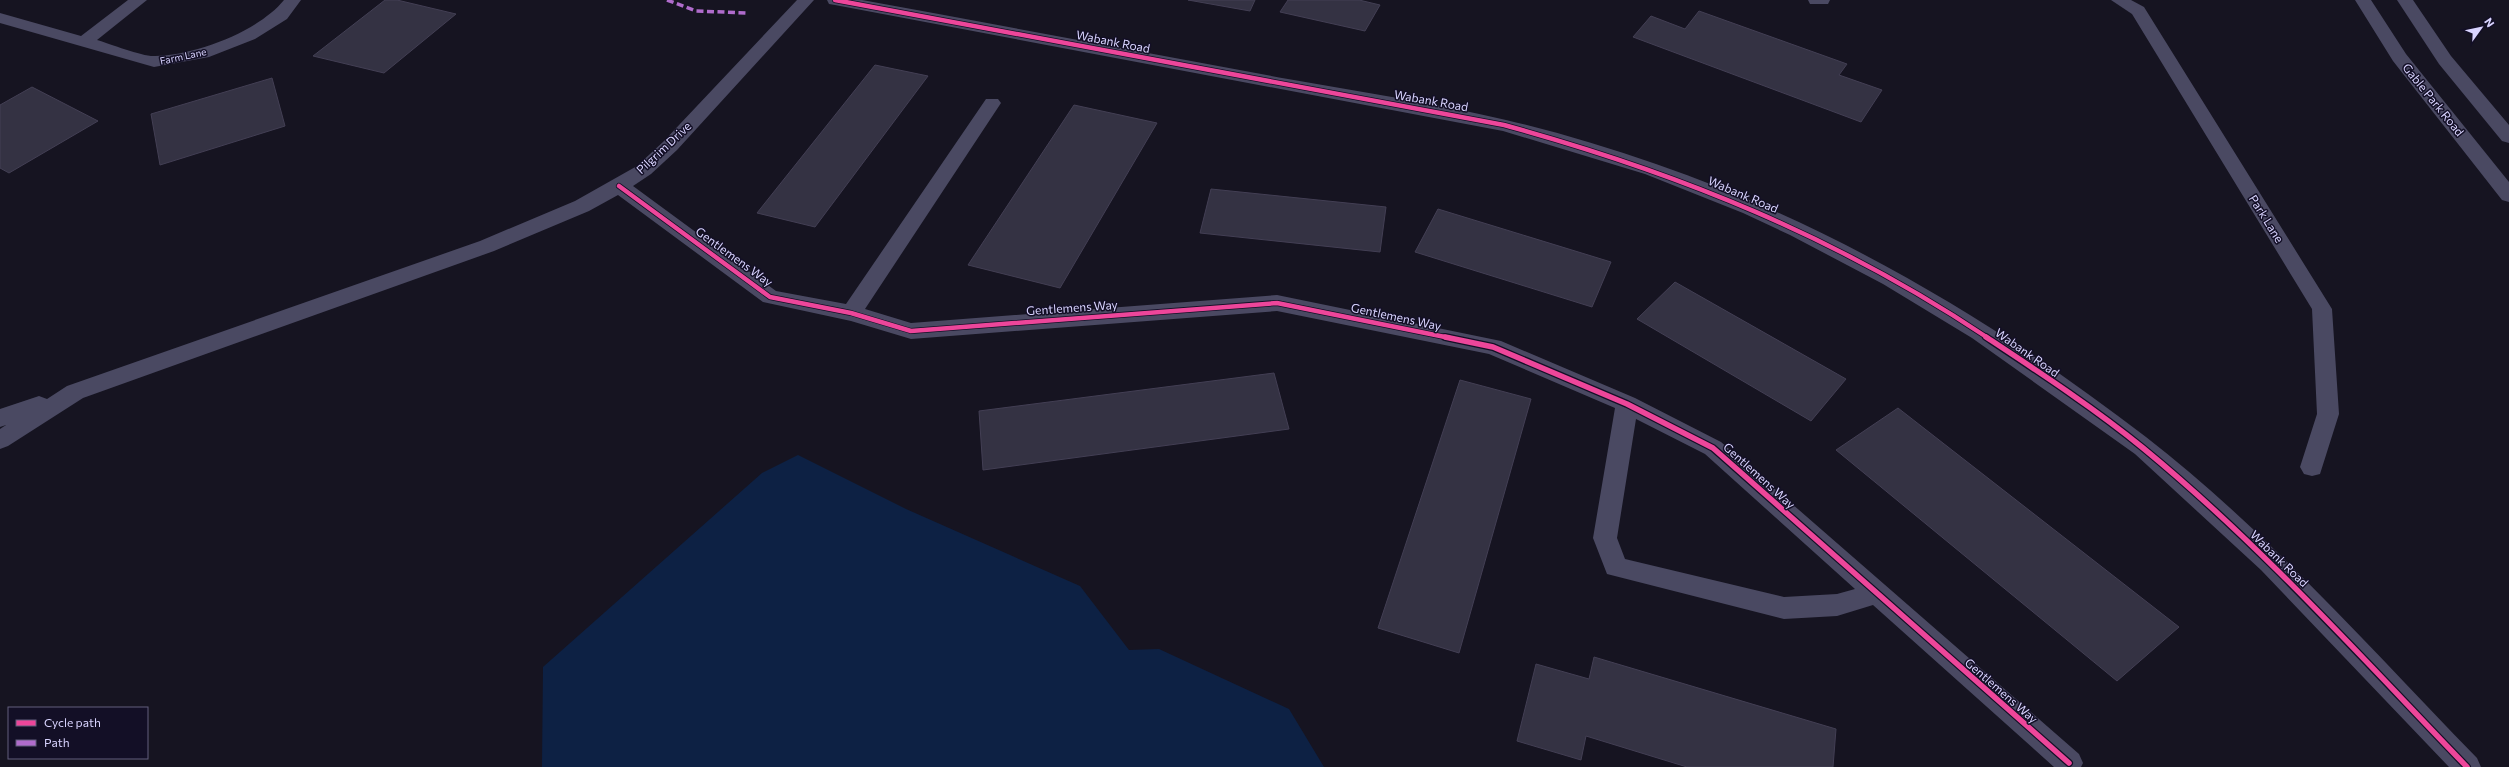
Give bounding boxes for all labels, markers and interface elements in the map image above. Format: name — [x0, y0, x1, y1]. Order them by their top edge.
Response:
north arrow — [2461, 8, 2501, 48]
text: N — [2482, 15, 2498, 29]
street label: Wabank Road — [1075, 27, 1151, 55]
street label: Farm Lane — [159, 45, 207, 67]
street label: Gable Park Road — [2400, 60, 2467, 139]
street label: Wabank Road — [1393, 87, 1469, 113]
street label: Pilgrim Drive — [633, 118, 694, 176]
street label: Wabank Road — [1706, 173, 1781, 215]
street label: Park Lane — [2247, 192, 2287, 245]
street label: Gentlemens Way — [693, 224, 776, 289]
street label: Gentlemens Way — [1026, 297, 1118, 317]
street label: Gentlemens Way — [1350, 300, 1443, 332]
street label: Wabank Road — [1993, 325, 2062, 379]
street label: Gentlemens Way — [1721, 439, 1798, 511]
street label: Wabank Road — [2248, 527, 2312, 589]
street label: Gentlemens Way — [1962, 655, 2041, 726]
legend — [8, 707, 148, 759]
text: Cycle path — [44, 715, 101, 729]
text: Path — [44, 735, 70, 749]

